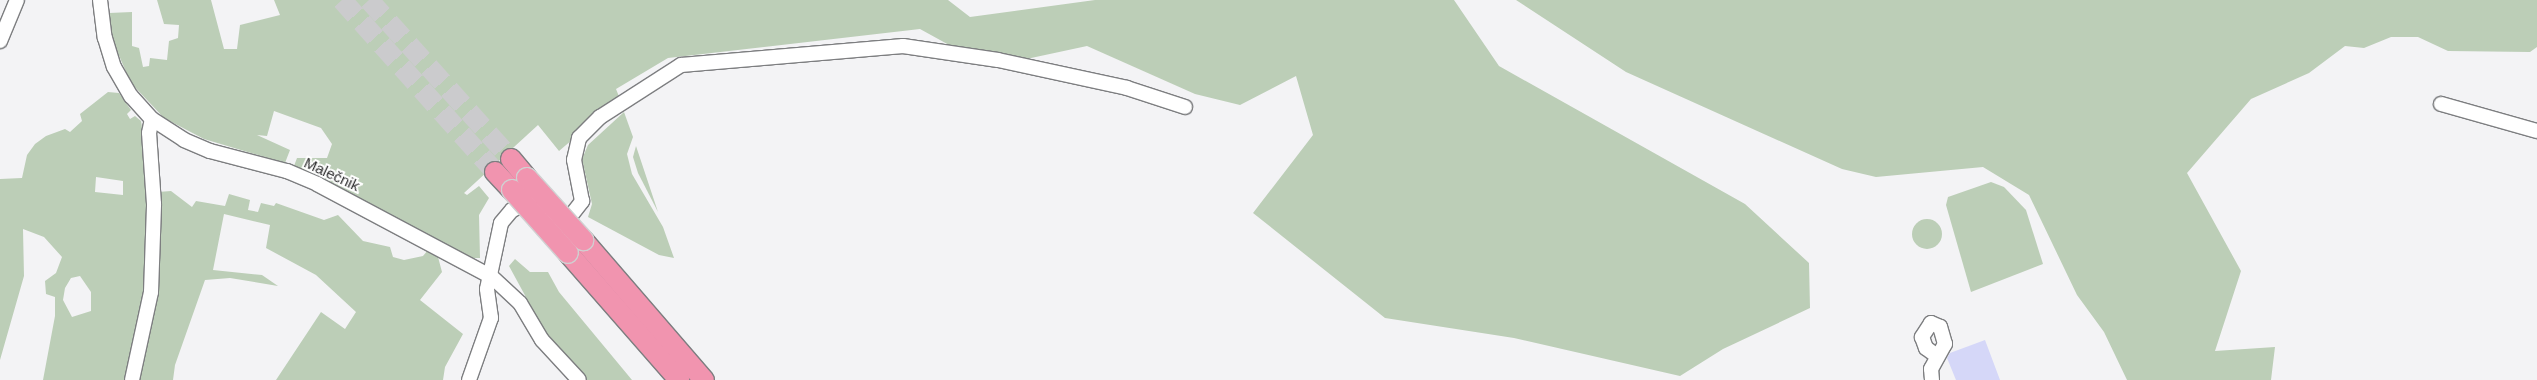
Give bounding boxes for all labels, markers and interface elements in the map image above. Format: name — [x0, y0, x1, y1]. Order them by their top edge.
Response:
street label: Malečnik — [301, 153, 363, 195]

